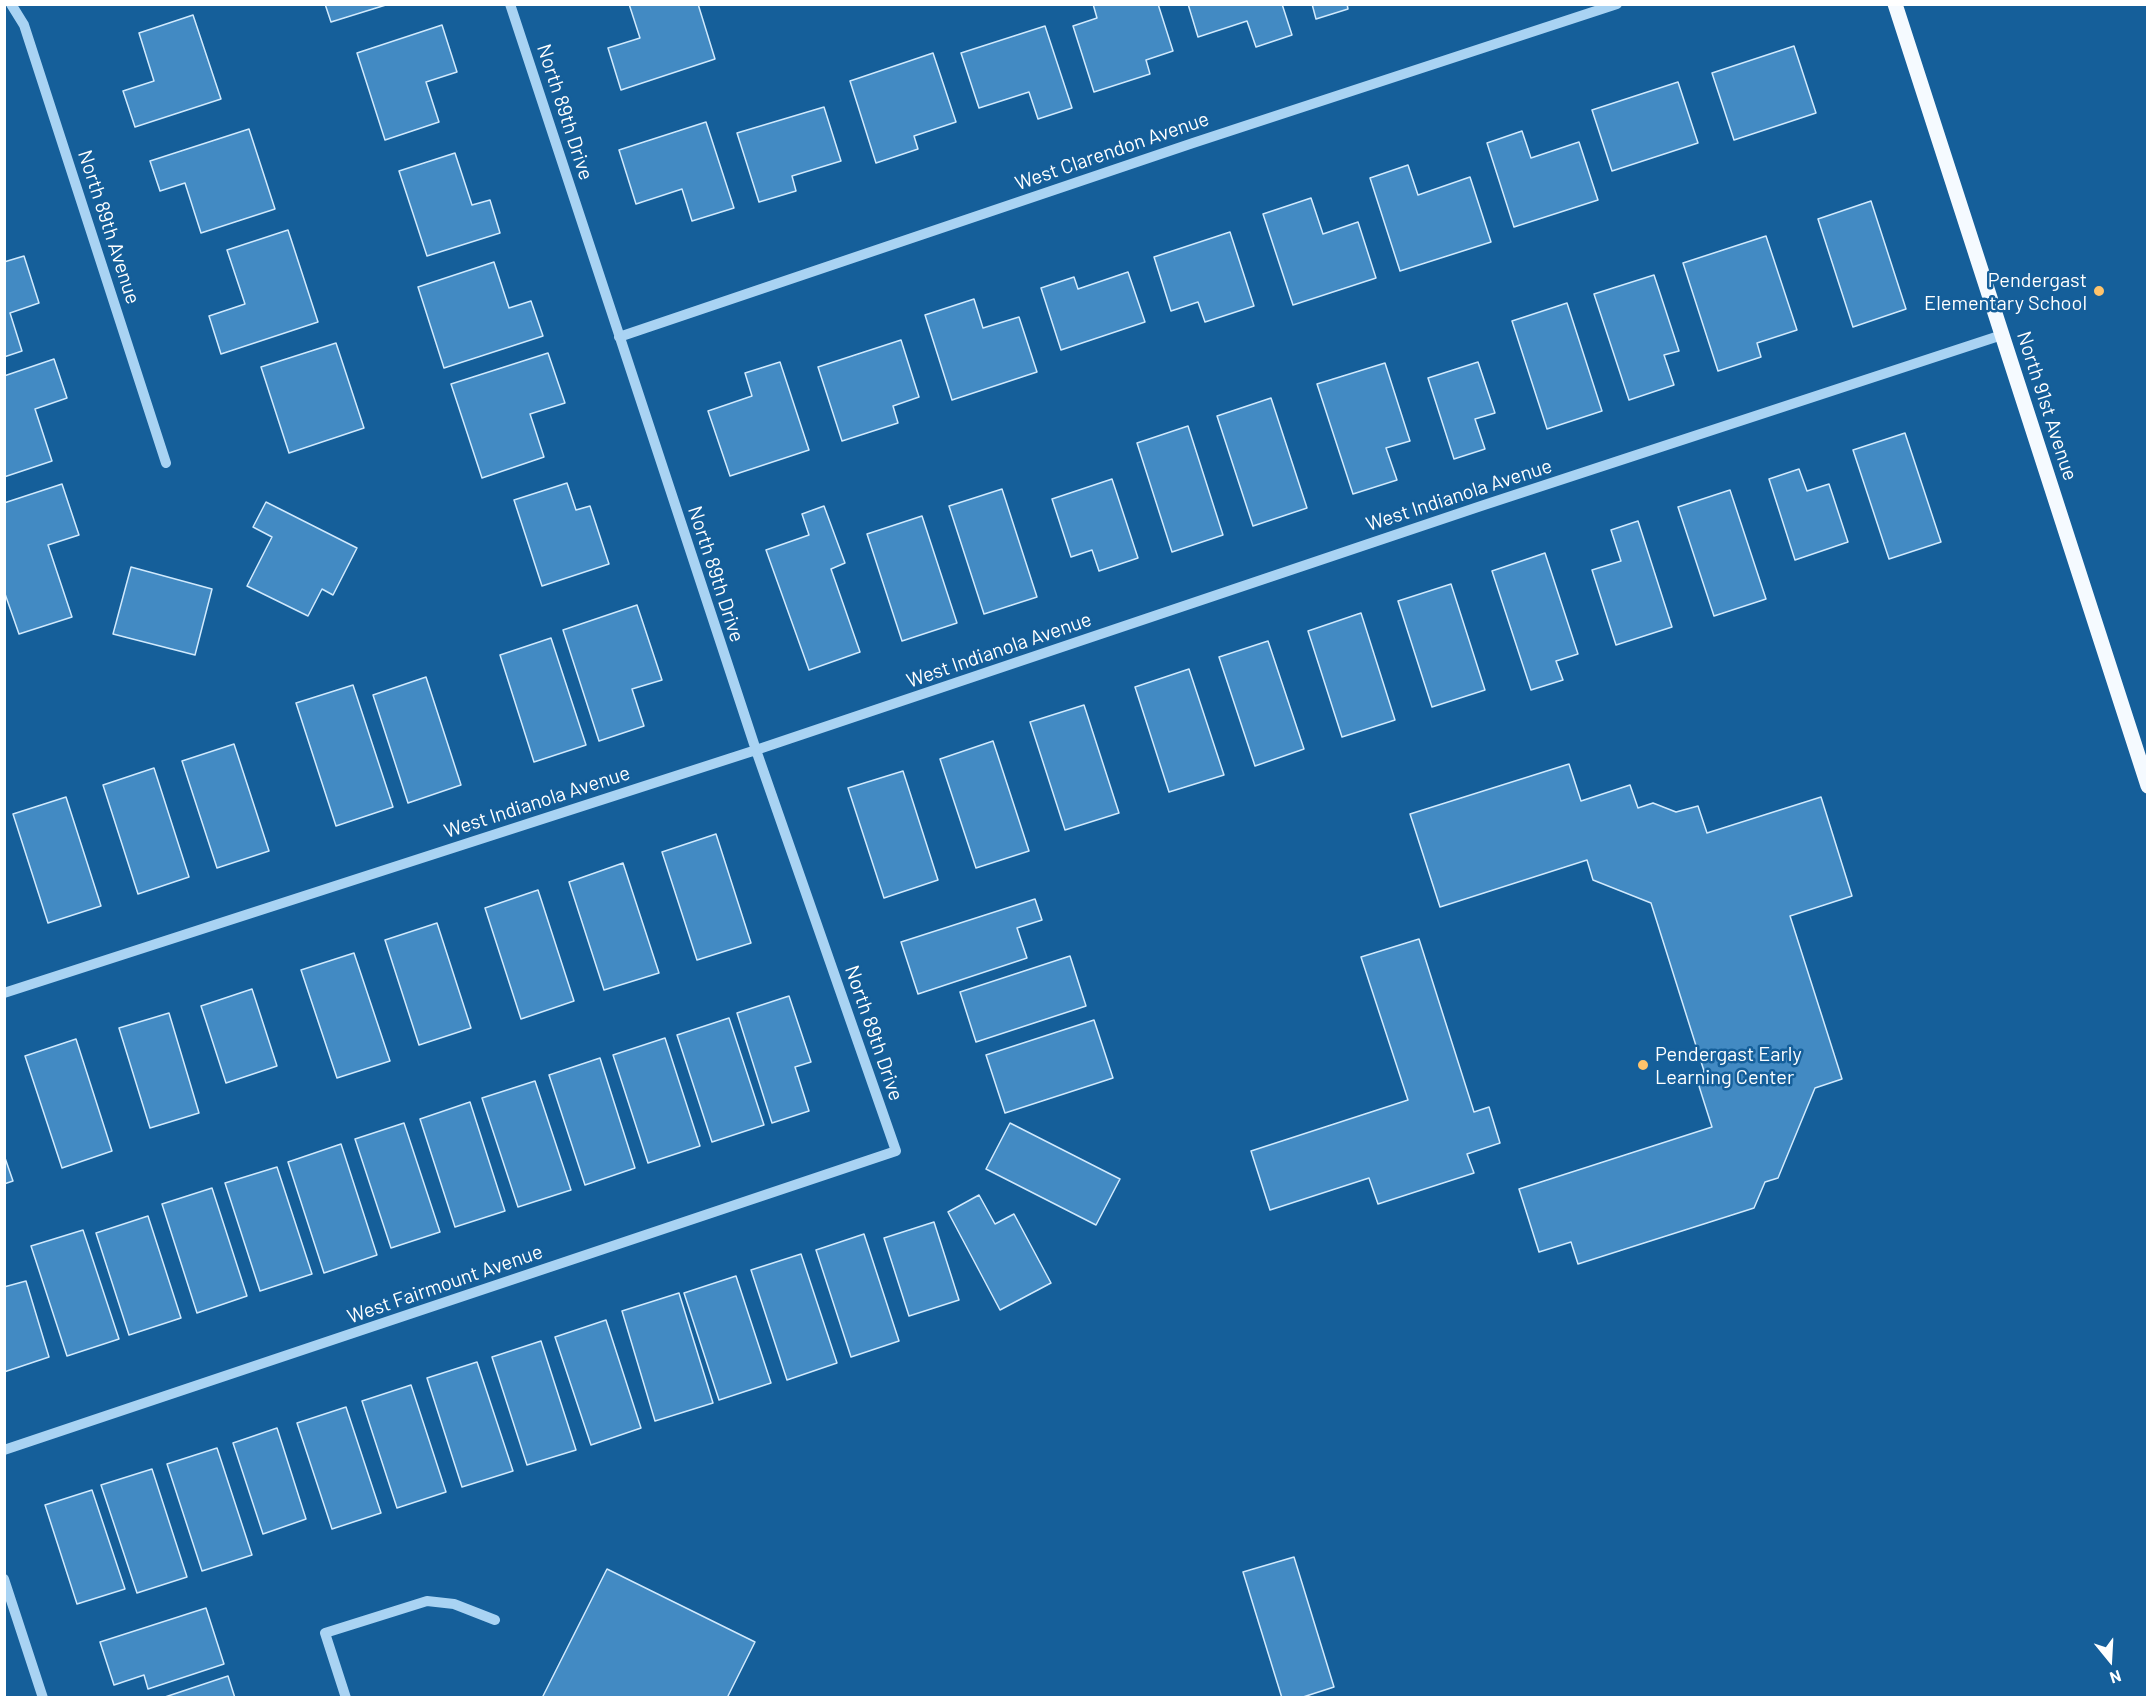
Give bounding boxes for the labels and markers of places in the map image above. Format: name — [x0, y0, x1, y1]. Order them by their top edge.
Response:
place label: Pendergast Elementary School — [1924, 268, 2087, 315]
marker: Pendergast Elementary School — [2092, 284, 2106, 298]
place label: Pendergast Early Learning Center — [1655, 1042, 1802, 1089]
marker: Pendergast Early Learning Center — [1636, 1058, 1650, 1072]

